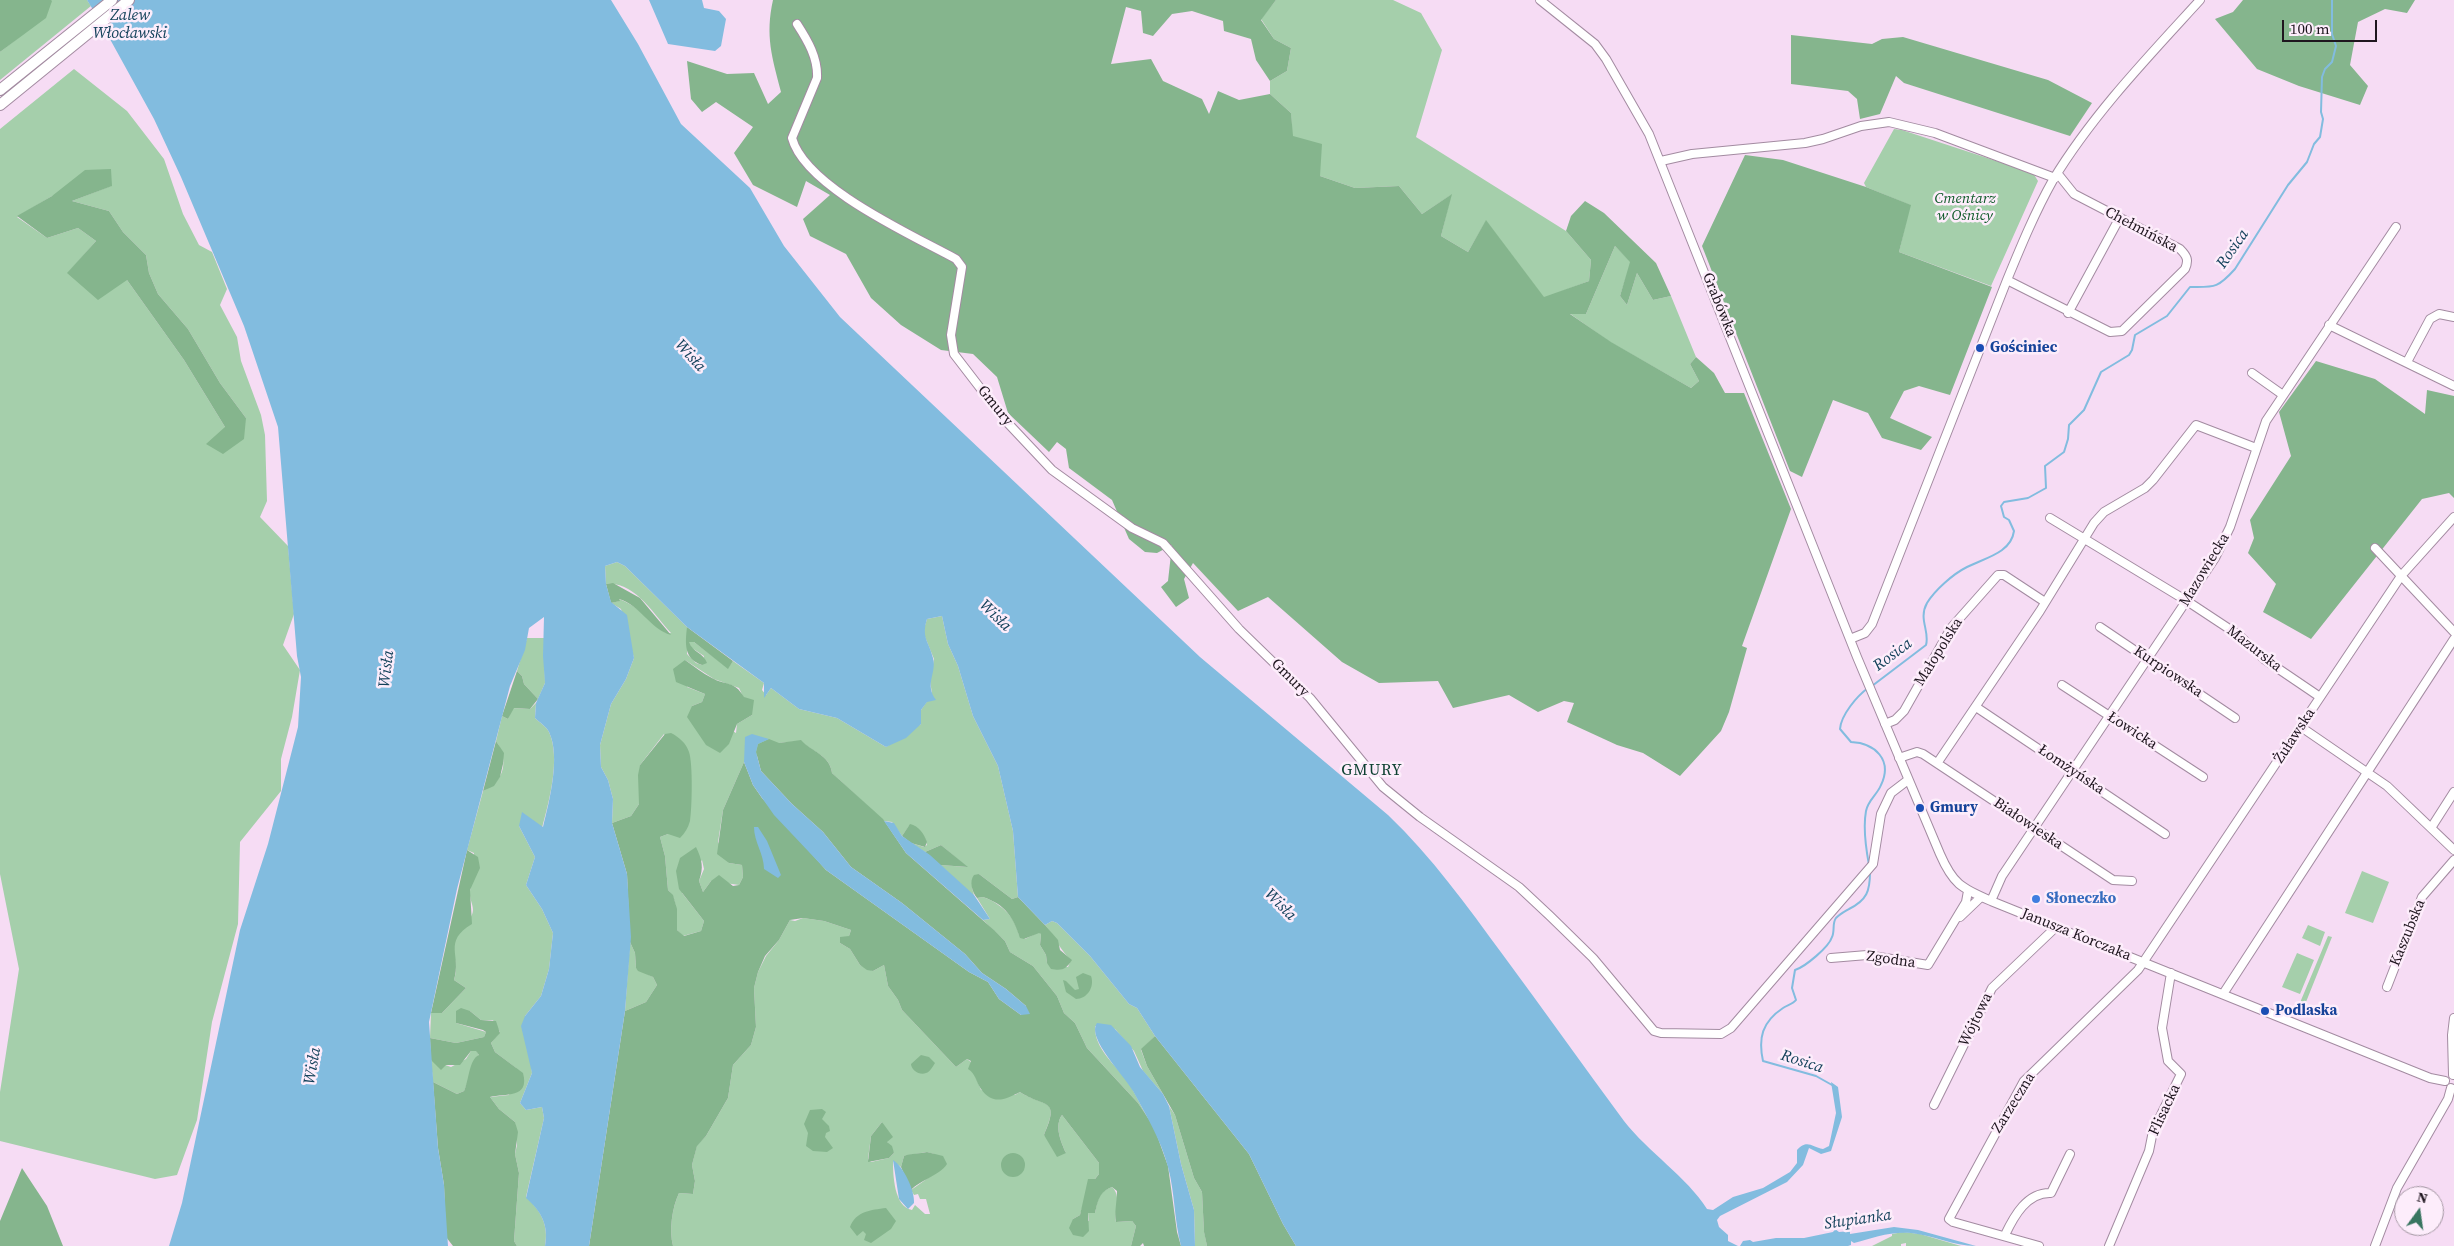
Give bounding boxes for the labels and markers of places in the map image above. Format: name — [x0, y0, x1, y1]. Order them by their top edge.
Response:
place label: Gościniec — [1990, 339, 2057, 357]
marker: Gościniec — [1974, 342, 1986, 354]
place label: Gmury — [1930, 799, 1978, 817]
marker: Gmury — [1914, 802, 1926, 814]
place label: Słoneczko — [2046, 890, 2116, 908]
marker: Słoneczko — [2030, 893, 2042, 905]
place label: Podlaska — [2275, 1002, 2337, 1020]
marker: Podlaska — [2259, 1005, 2271, 1017]

